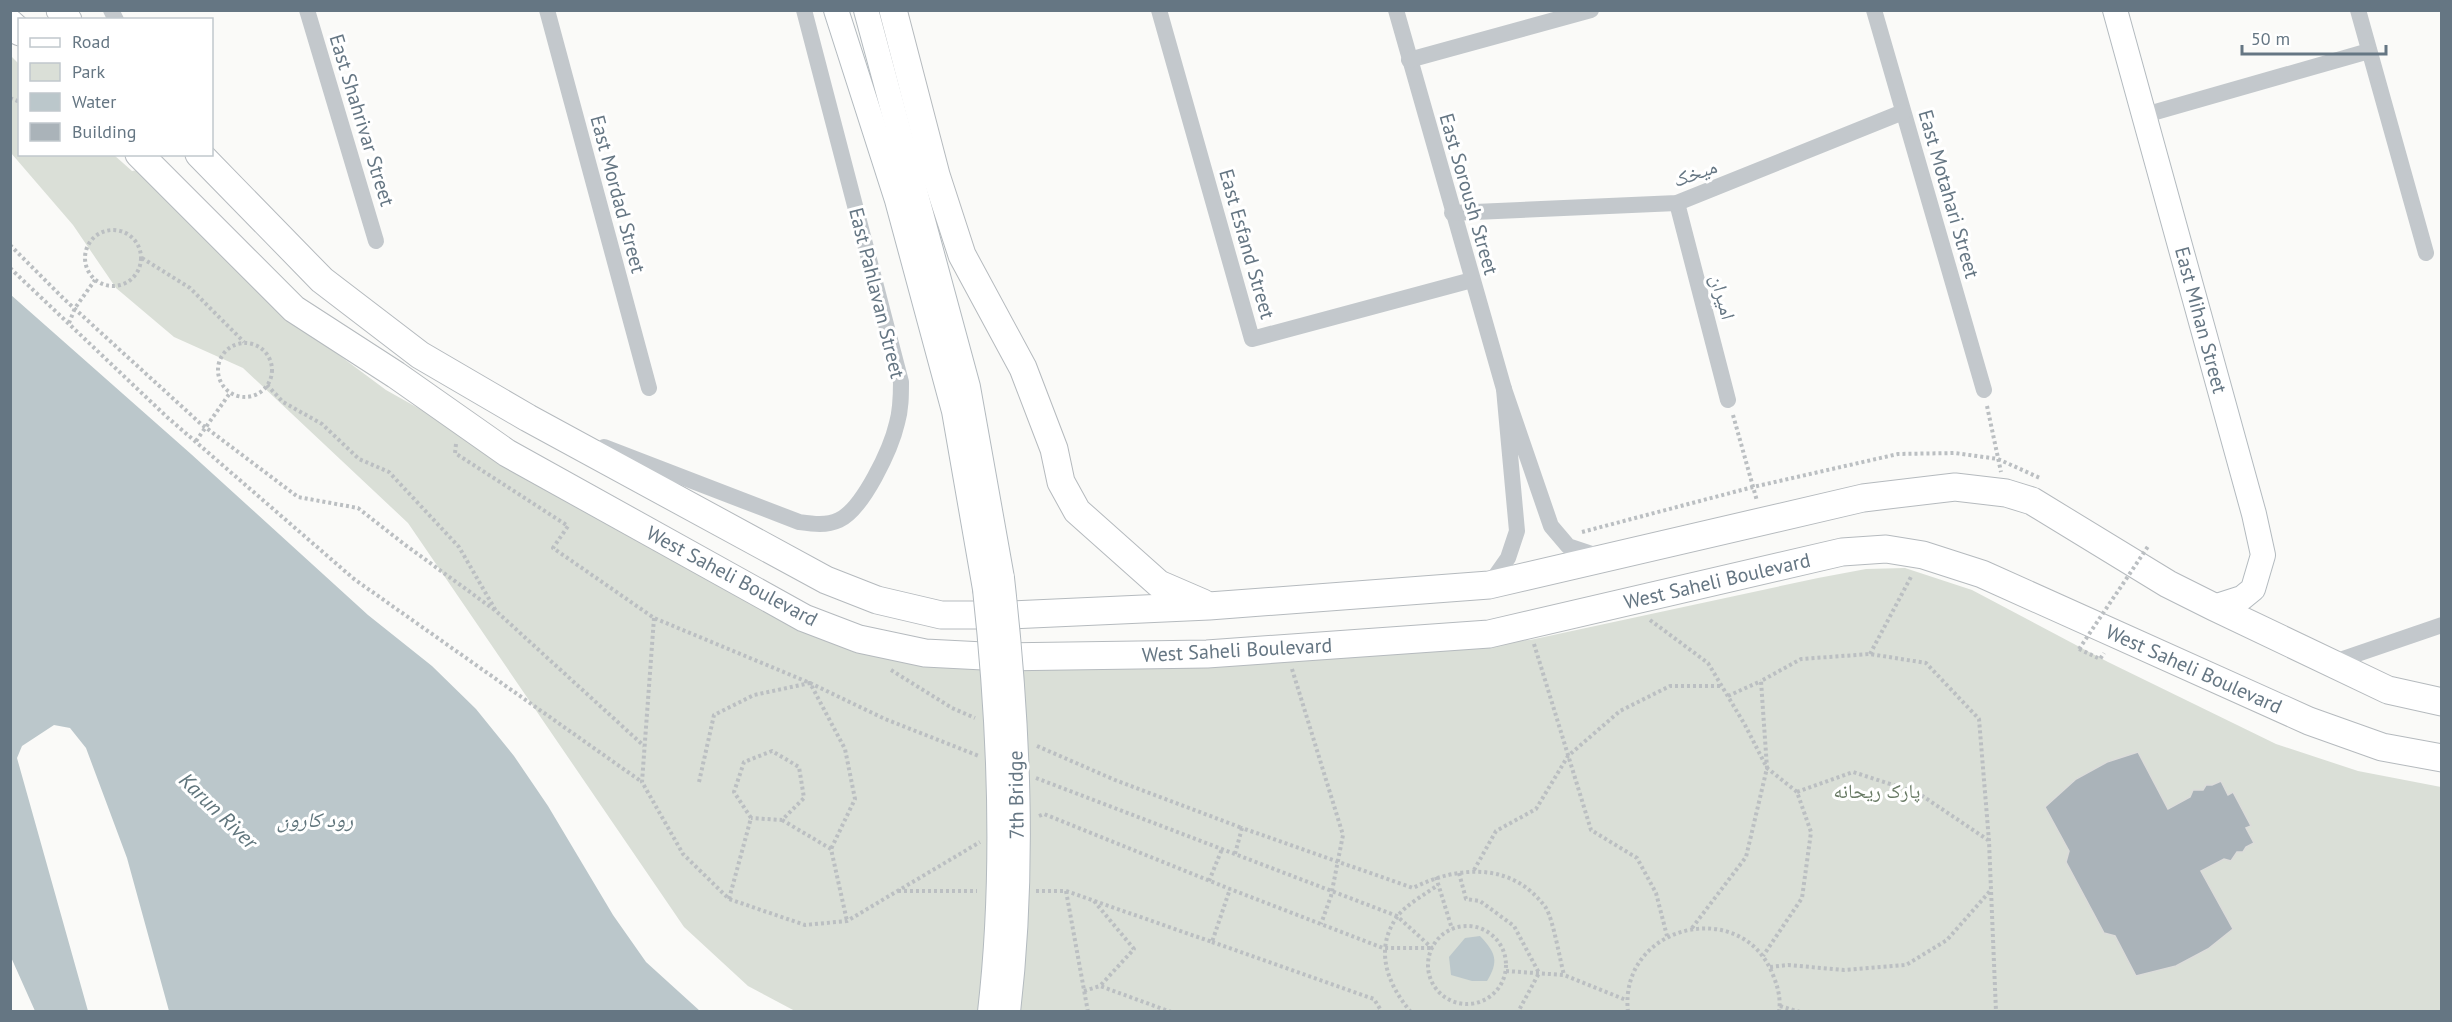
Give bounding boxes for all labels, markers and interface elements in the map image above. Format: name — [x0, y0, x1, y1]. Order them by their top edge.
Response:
legend — [18, 18, 213, 156]
scale bar — [2242, 18, 2386, 56]
text: 50 m — [2251, 27, 2290, 50]
text: Road — [72, 30, 110, 53]
street label: East Shahrivar Street — [323, 31, 401, 209]
text: Park — [72, 60, 105, 83]
text: Water — [72, 90, 116, 113]
street label: East Motahari Street — [1913, 107, 1986, 281]
street label: East Soroush Street — [1434, 110, 1505, 278]
street label: East Mordad Street — [584, 112, 652, 276]
text: Building — [72, 120, 136, 143]
street label: میخک — [1669, 153, 1721, 193]
street label: East Esfand Street — [1213, 166, 1281, 322]
street label: East Pahlavan Street — [843, 205, 911, 381]
street label: East Mihan Street — [2169, 244, 2233, 396]
street label: امیران — [1705, 272, 1741, 322]
street label: West Saheli Boulevard — [642, 520, 822, 632]
street label: West Saheli Boulevard — [1621, 547, 1813, 615]
street label: West Saheli Boulevard — [2102, 618, 2286, 720]
street label: West Saheli Boulevard — [1141, 632, 1333, 668]
street label: 7th Bridge — [1002, 750, 1030, 840]
water label: Karun River — [174, 767, 265, 856]
park label: پارک ریحانه — [1834, 778, 1921, 804]
water label: رود کارون — [277, 806, 353, 833]

